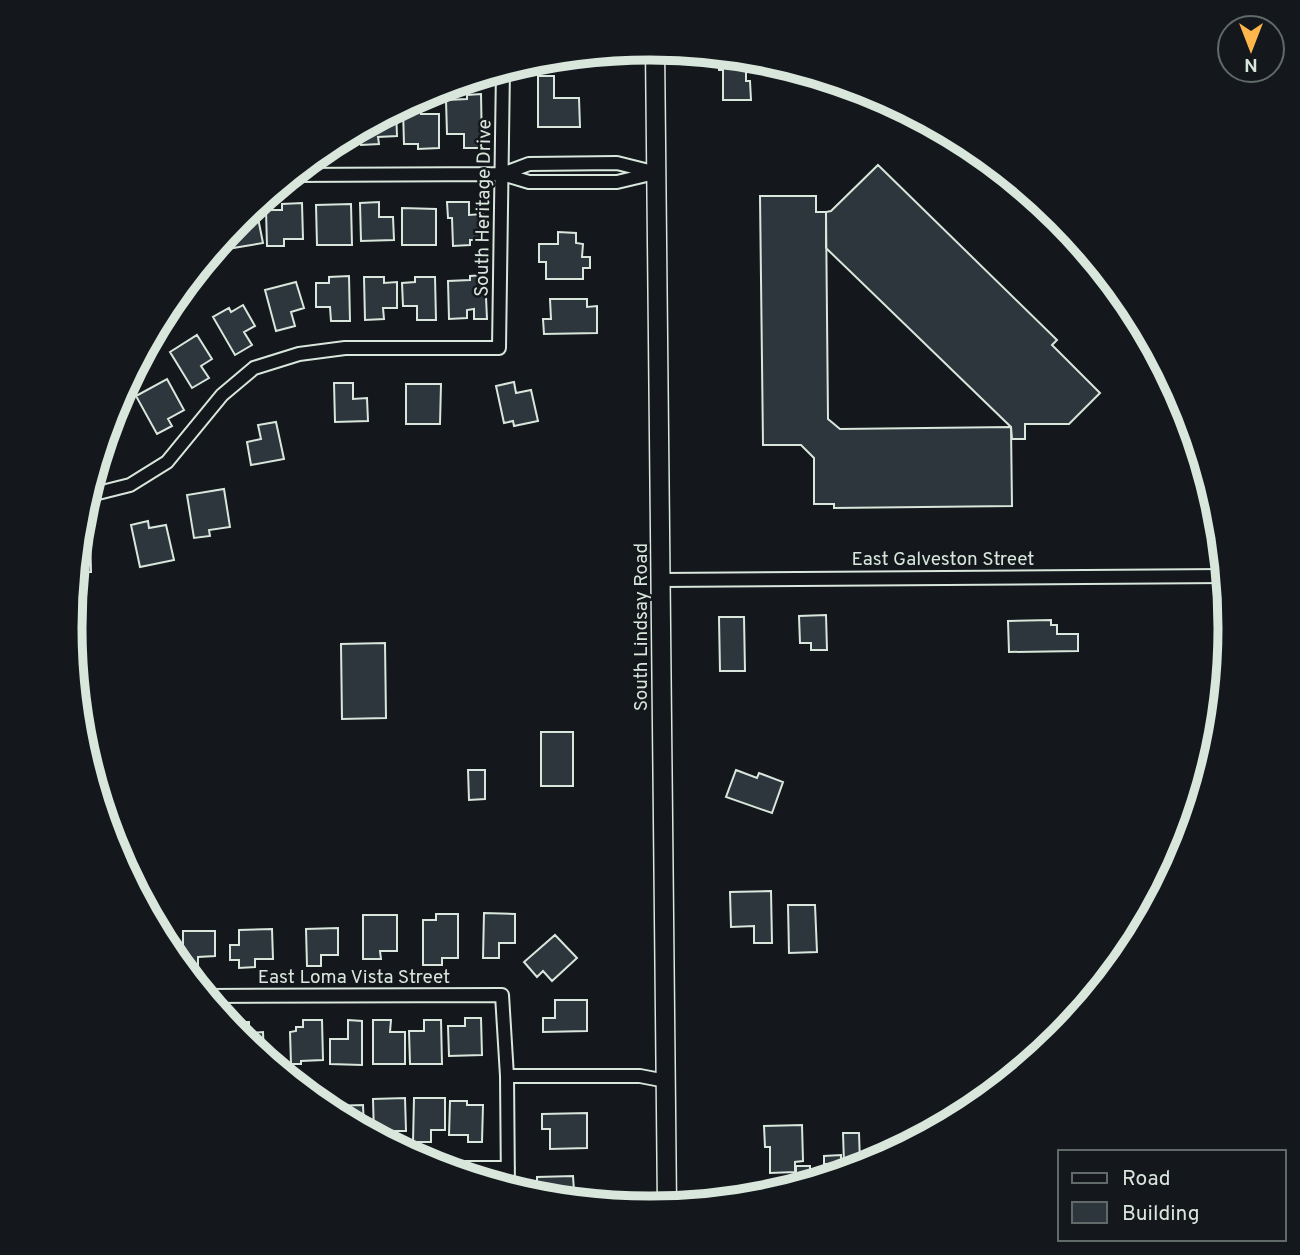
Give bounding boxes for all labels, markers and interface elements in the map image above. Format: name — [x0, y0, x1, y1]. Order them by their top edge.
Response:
north arrow — [1216, 14, 1286, 84]
text: N — [1244, 52, 1258, 76]
street label: South Heritage Drive — [470, 119, 498, 297]
street label: South Lindsay Road — [630, 543, 654, 711]
street label: East Galveston Street — [851, 548, 1035, 572]
street label: East Loma Vista Street — [258, 966, 450, 990]
legend — [1058, 1150, 1286, 1241]
text: Road — [1122, 1166, 1171, 1193]
text: Building — [1122, 1201, 1200, 1228]

